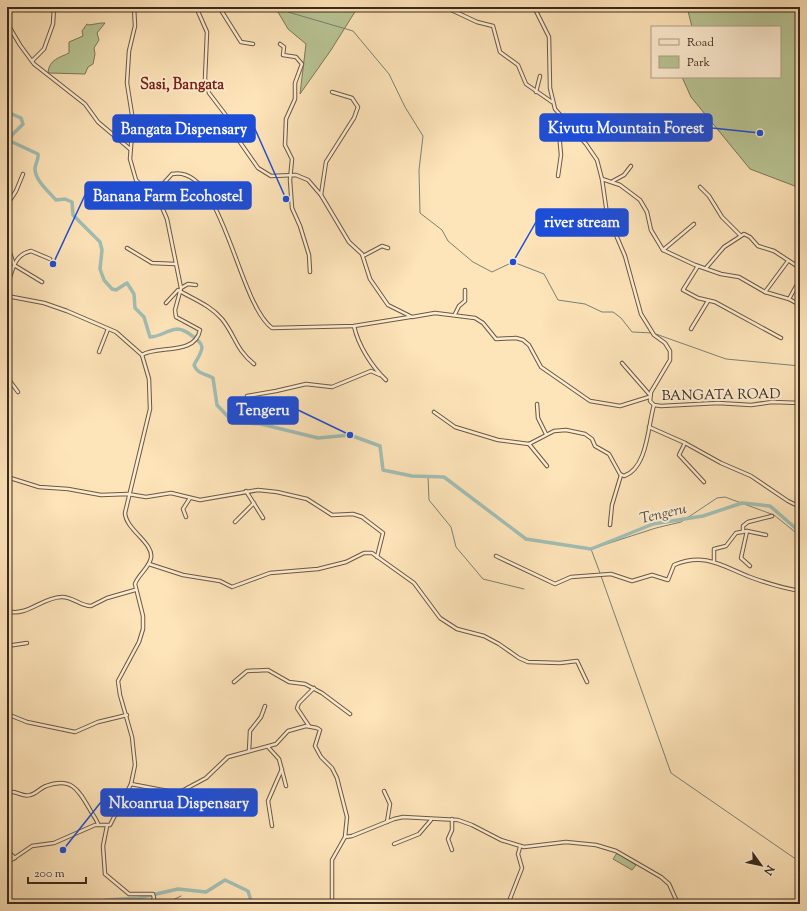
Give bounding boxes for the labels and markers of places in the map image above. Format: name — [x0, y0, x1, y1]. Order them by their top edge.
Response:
callout: Kivutu Mountain Forest — [540, 114, 712, 141]
callout: Bangata Dispensary — [113, 115, 255, 142]
callout: Banana Farm Ecohostel — [85, 182, 251, 209]
callout: river stream — [536, 209, 628, 236]
callout: Tengeru — [228, 397, 298, 424]
callout: Nkoanrua Dispensary — [101, 789, 257, 816]

